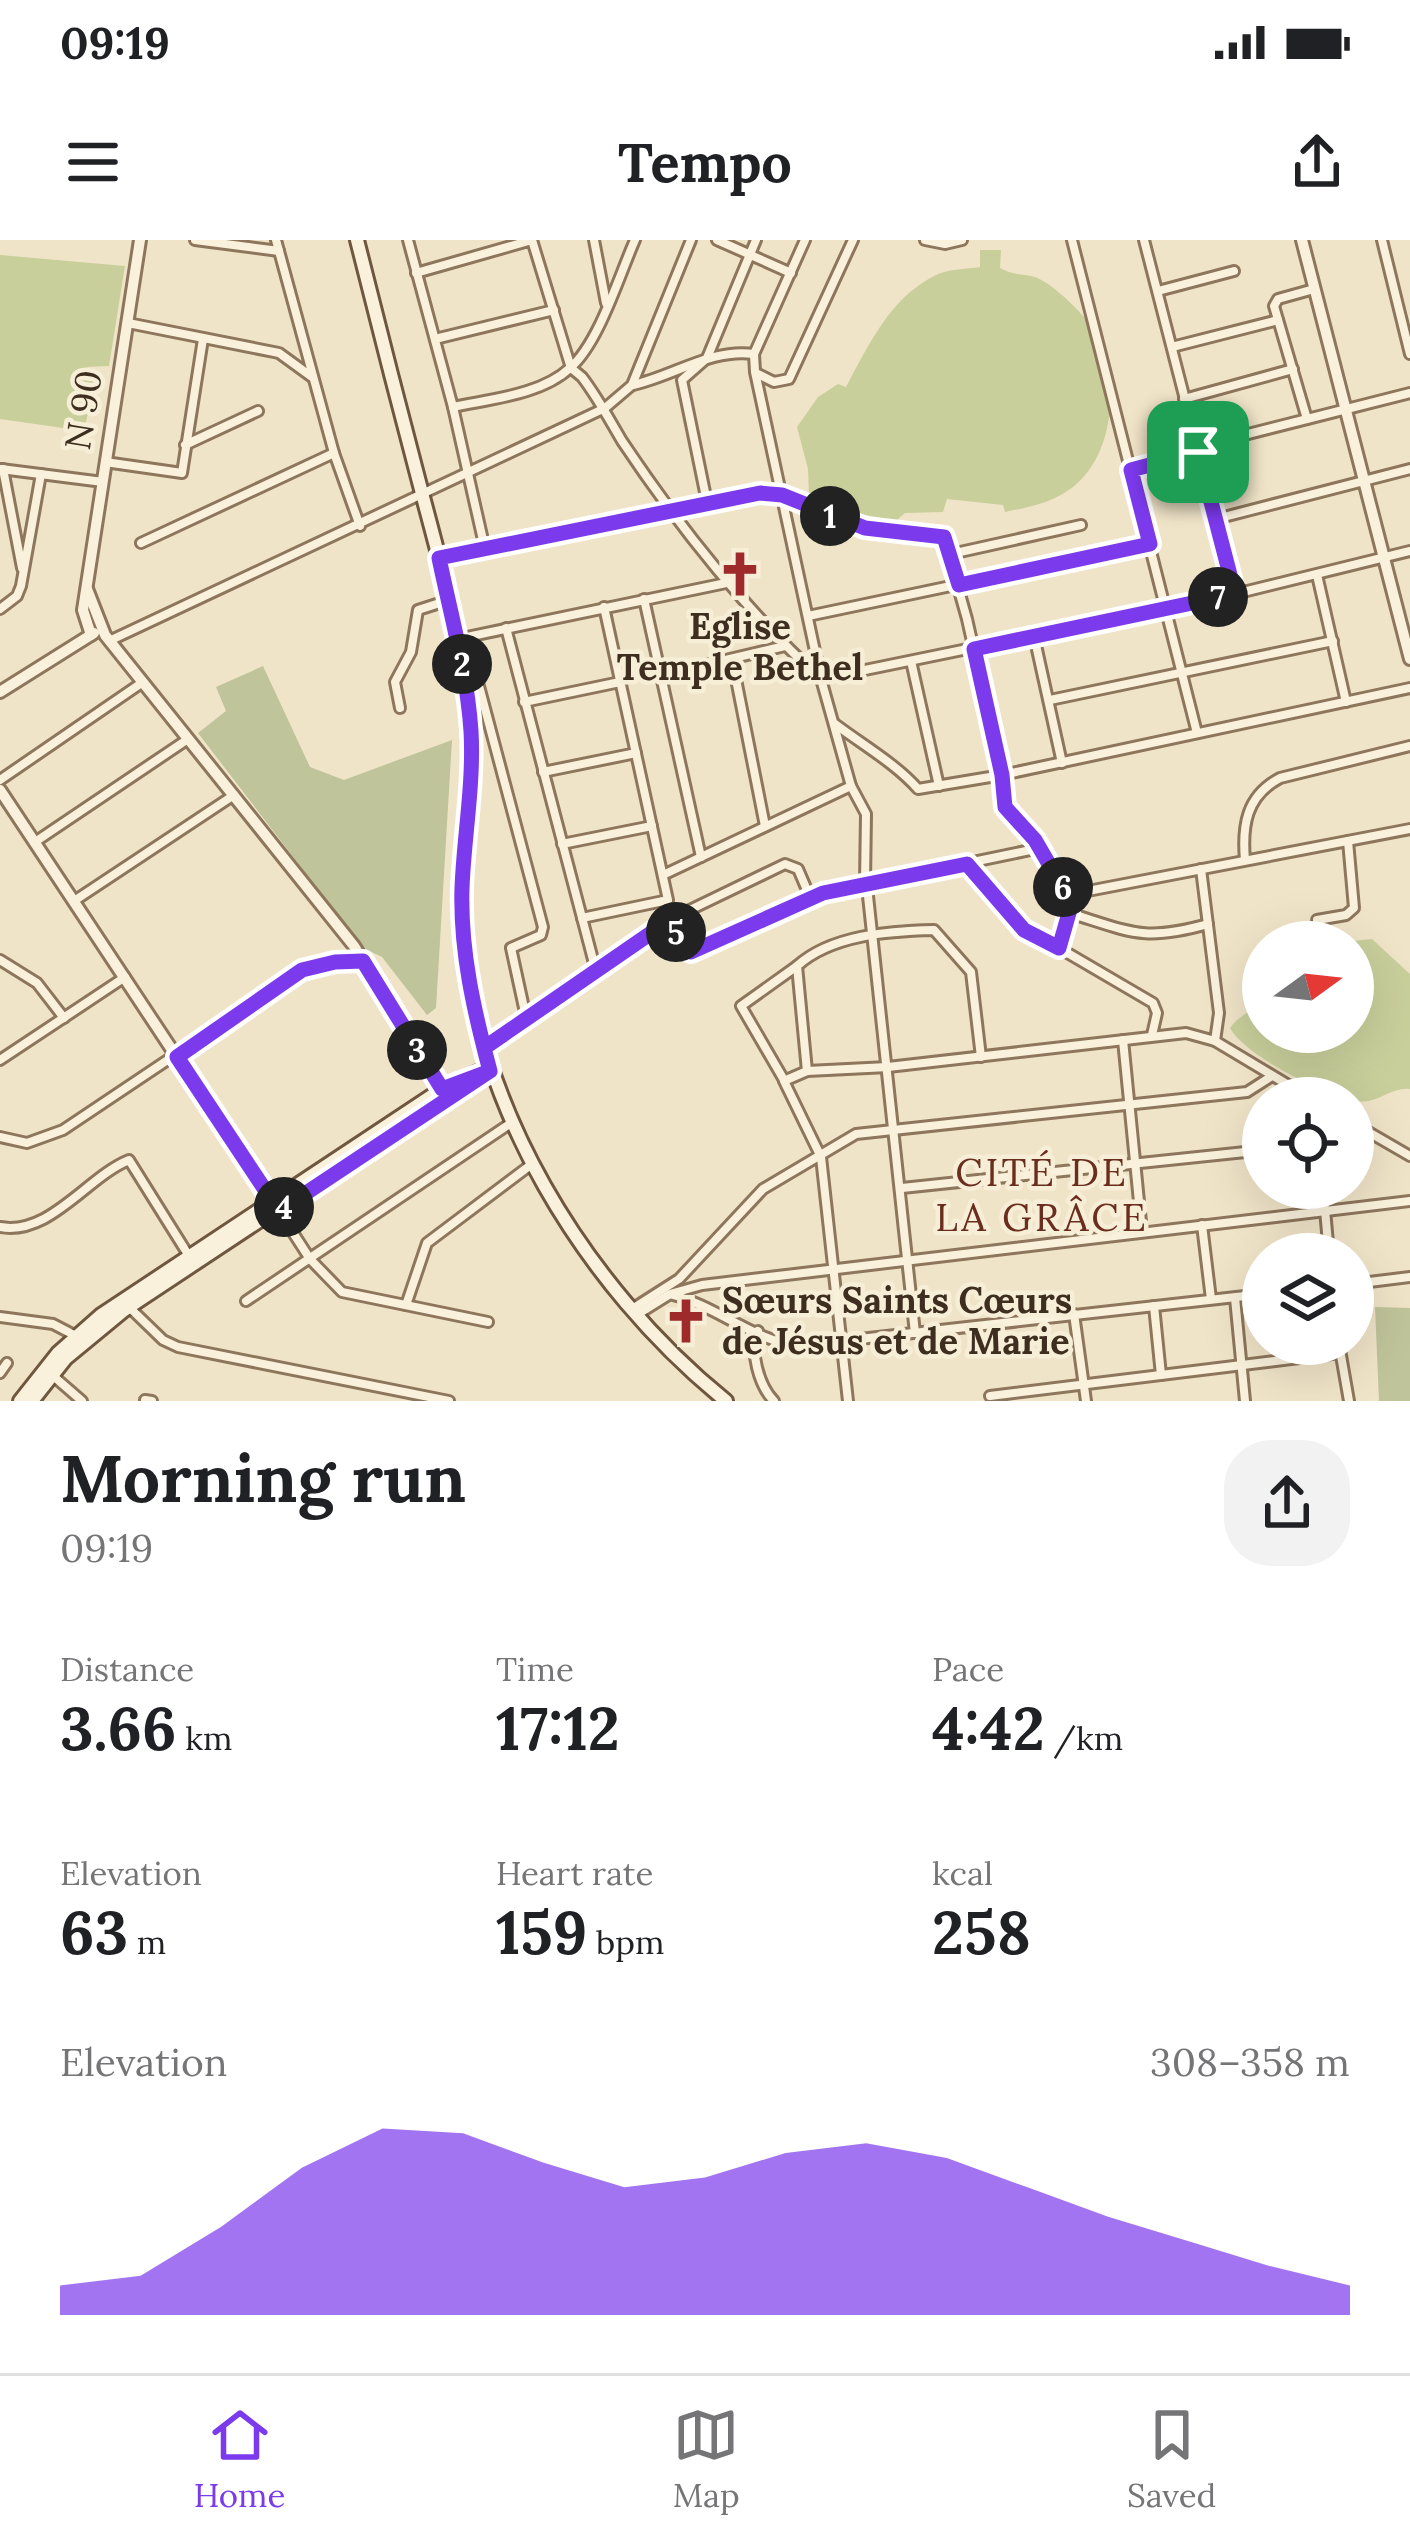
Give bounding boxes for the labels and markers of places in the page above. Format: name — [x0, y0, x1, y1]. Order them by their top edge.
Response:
pin — [1147, 401, 1249, 503]
pin: 1 — [800, 486, 860, 546]
church icon: Eglise Temple Bethel — [715, 549, 765, 599]
pin: 7 — [1188, 567, 1248, 627]
place label: Eglise Temple Bethel — [617, 603, 863, 690]
pin: 2 — [432, 634, 492, 694]
pin: 6 — [1033, 857, 1093, 917]
pin: 5 — [646, 902, 706, 962]
pin: 3 — [387, 1020, 447, 1080]
pin: 4 — [254, 1177, 314, 1237]
place label: Sœurs Saints Cœurs de Jésus et de Marie — [722, 1277, 1072, 1364]
church icon: Sœurs Saints Cœurs de Jésus et de Marie — [661, 1296, 711, 1346]

